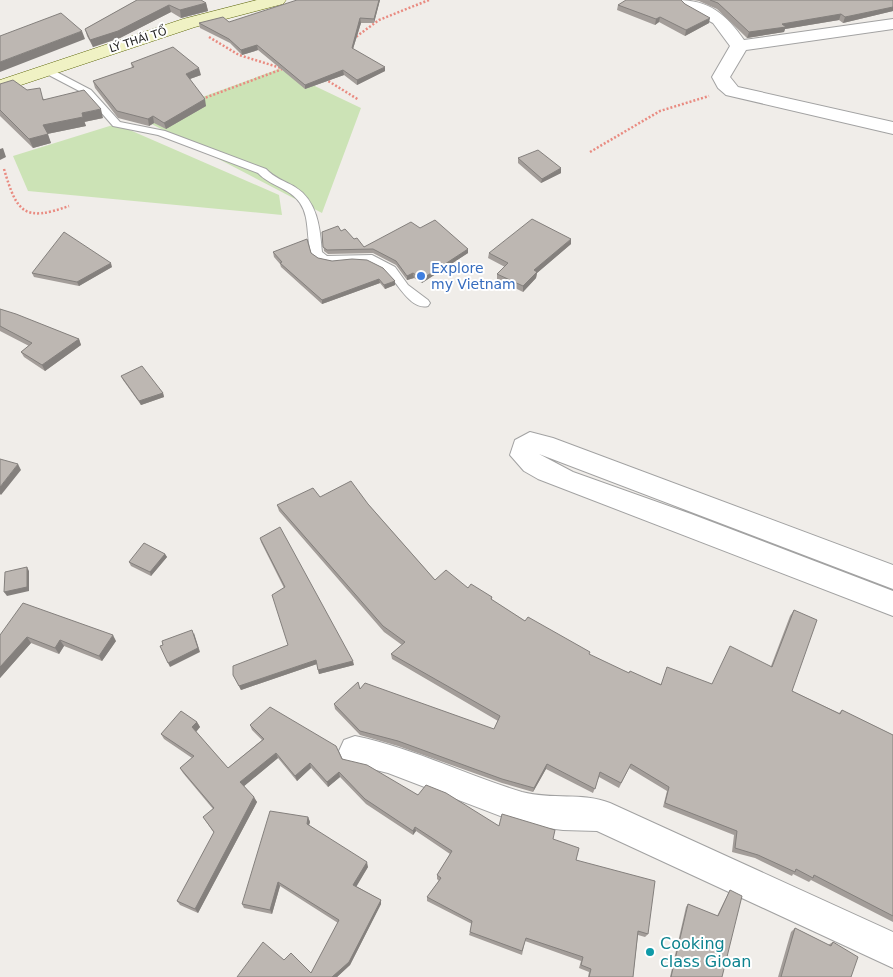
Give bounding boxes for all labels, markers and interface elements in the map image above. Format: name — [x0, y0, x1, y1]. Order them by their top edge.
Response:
street label: LÝ THÁI TỔ — [107, 23, 169, 55]
place label: Explore my Vietnam — [431, 260, 516, 292]
marker: Explore my Vietnam — [415, 270, 427, 282]
place label: Cooking class Gioan — [660, 934, 751, 971]
marker: Cooking class Gioan — [644, 946, 656, 958]

